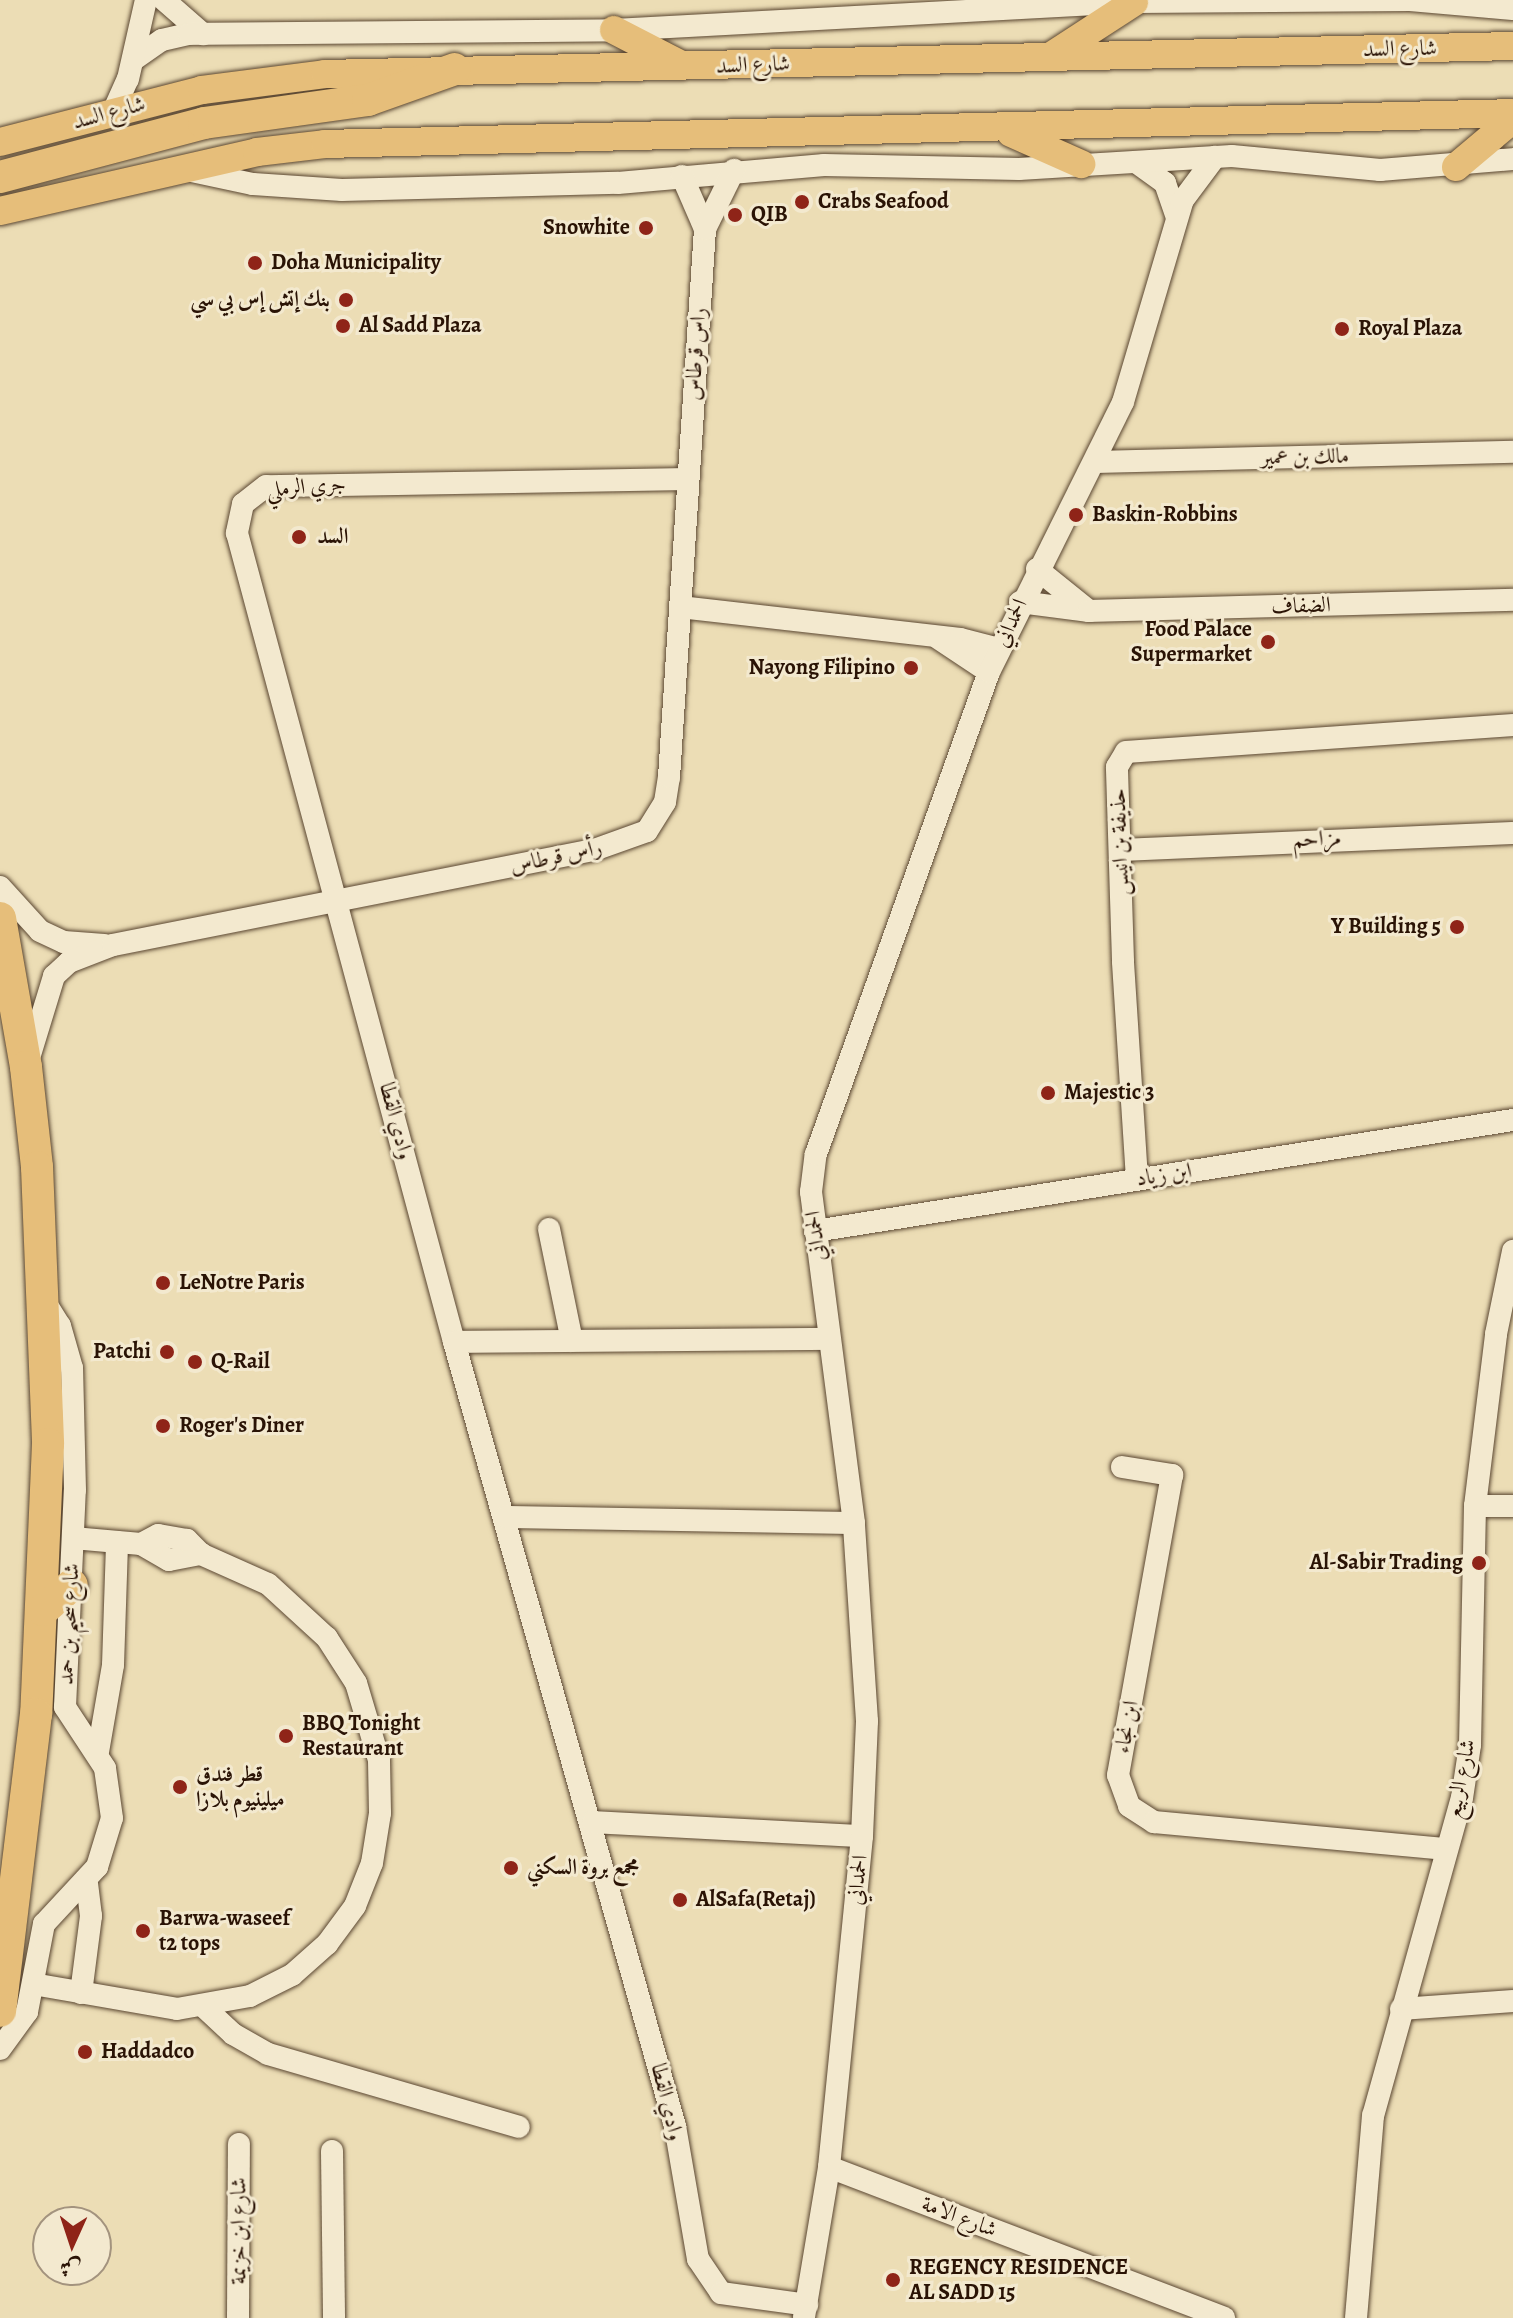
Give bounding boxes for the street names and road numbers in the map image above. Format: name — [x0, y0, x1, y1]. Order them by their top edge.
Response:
street label: شارع السد — [1363, 35, 1437, 63]
street label: شارع السد — [716, 51, 790, 79]
street label: شارع السد — [70, 91, 148, 135]
street label: راس قرطاس — [680, 307, 712, 401]
street label: مالك بن عمير — [1261, 443, 1349, 471]
street label: جري الرملي — [265, 470, 347, 504]
street label: الضفاف — [1271, 592, 1331, 620]
street label: الحمداني — [988, 595, 1034, 651]
street label: حذيفة بن انيس — [1105, 788, 1135, 896]
street label: مزاحم — [1292, 825, 1342, 853]
street label: رأس قرطاس — [508, 834, 604, 880]
street label: وادي القطا — [373, 1080, 419, 1162]
street label: ابن زياد — [1134, 1158, 1194, 1192]
street label: الحمداني — [800, 1209, 832, 1263]
street label: شارع سحيم بن حمد — [53, 1562, 85, 1686]
street label: ابن نجاء — [1109, 1699, 1145, 1755]
street label: شارع الربيع — [1440, 1737, 1482, 1821]
street label: الحمداني — [842, 1854, 874, 1906]
street label: وادي القطا — [645, 2061, 689, 2143]
street label: شارع ابن خزيمة — [226, 2177, 252, 2285]
street label: شارع الامة — [918, 2191, 1000, 2243]

